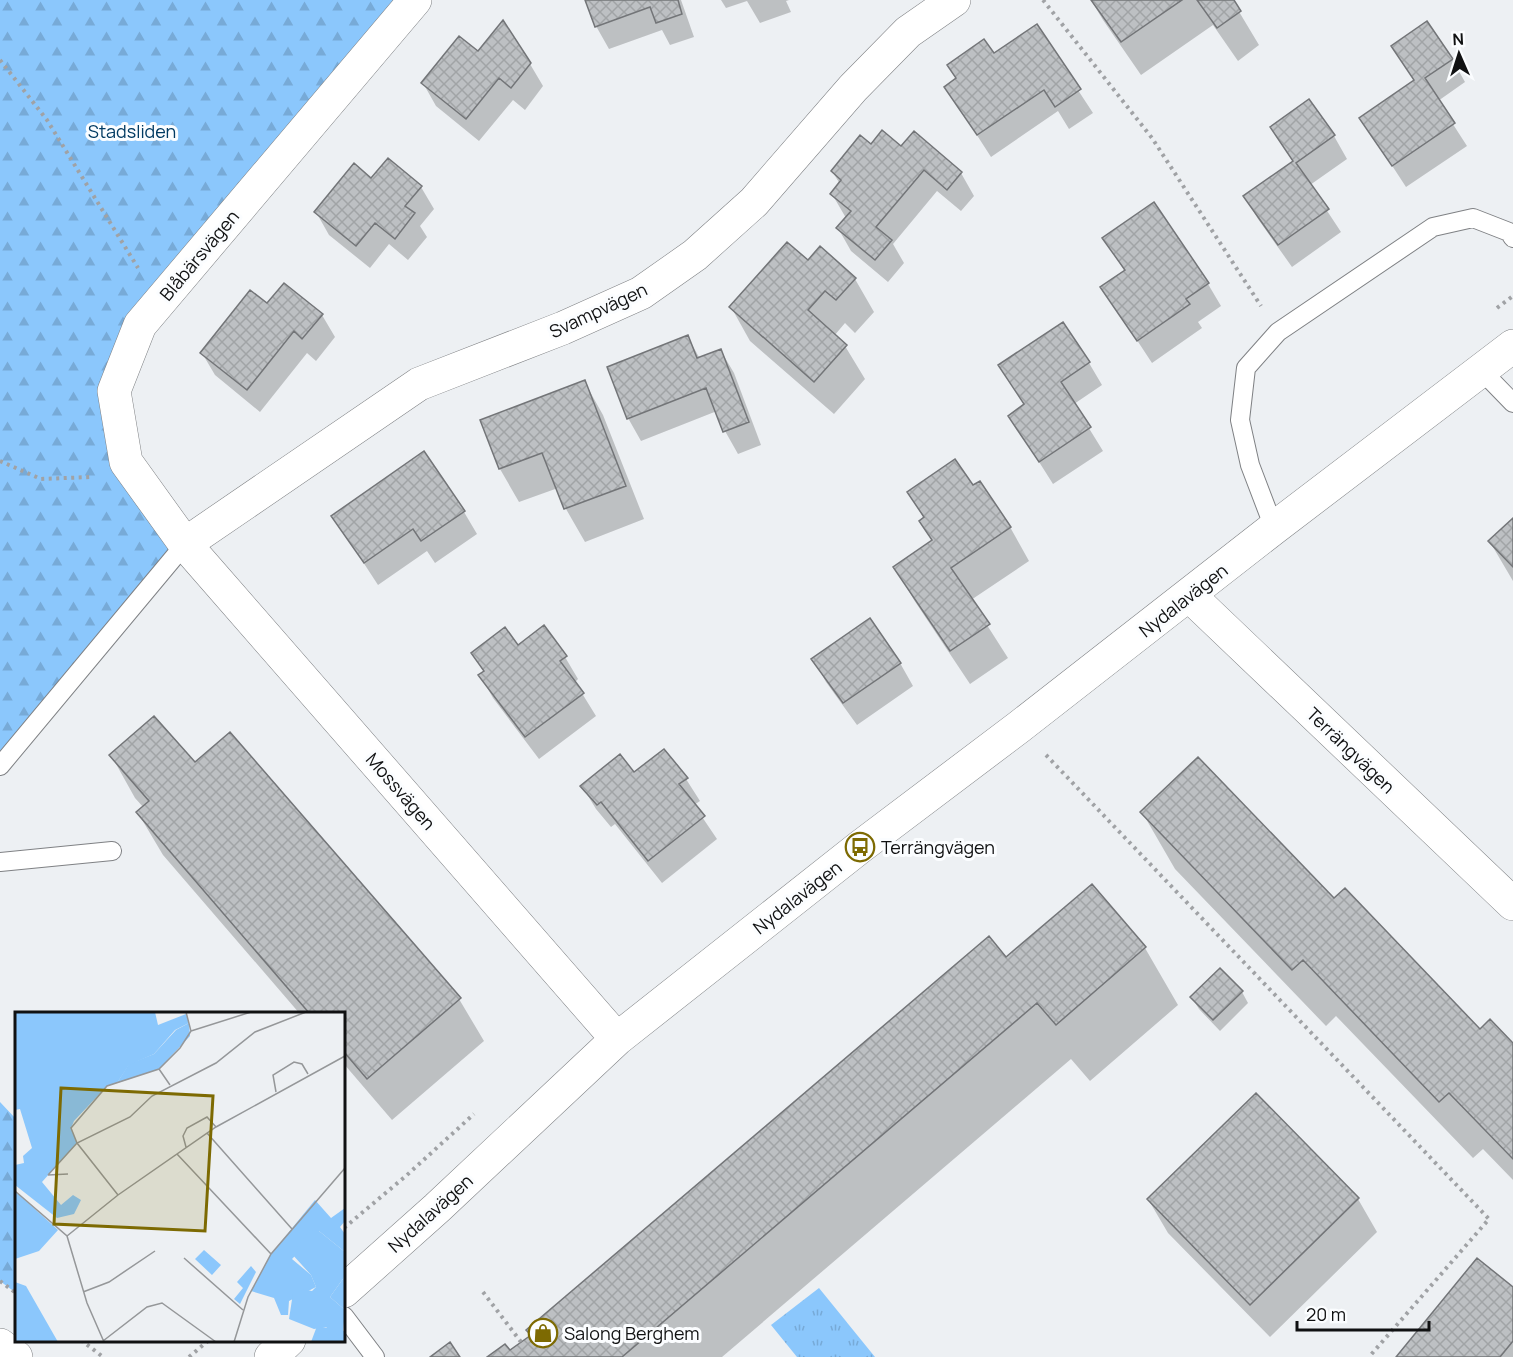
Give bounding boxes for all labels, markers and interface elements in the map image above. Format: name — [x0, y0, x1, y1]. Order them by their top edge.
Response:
north arrow — [1429, 24, 1489, 84]
text: N — [1452, 28, 1465, 50]
park label: Stadsliden — [88, 119, 176, 143]
street label: Blåbärsvägen — [154, 205, 244, 305]
street label: Svampvägen — [545, 277, 651, 343]
street label: Nydalavägen — [1134, 558, 1232, 642]
street label: Terrängvägen — [1302, 702, 1400, 798]
street label: Mossvägen — [361, 747, 441, 835]
bus stop icon: Terrängvägen — [844, 831, 876, 863]
place label: Terrängvägen — [881, 835, 995, 859]
street label: Nydalavägen — [748, 855, 846, 939]
inset map — [15, 1012, 345, 1342]
street label: Nydalavägen — [383, 1169, 477, 1257]
scale bar — [1297, 1294, 1429, 1332]
text: 20 m — [1306, 1302, 1346, 1326]
shop icon: Salong Berghem — [527, 1317, 559, 1349]
place label: Salong Berghem — [564, 1321, 699, 1345]

